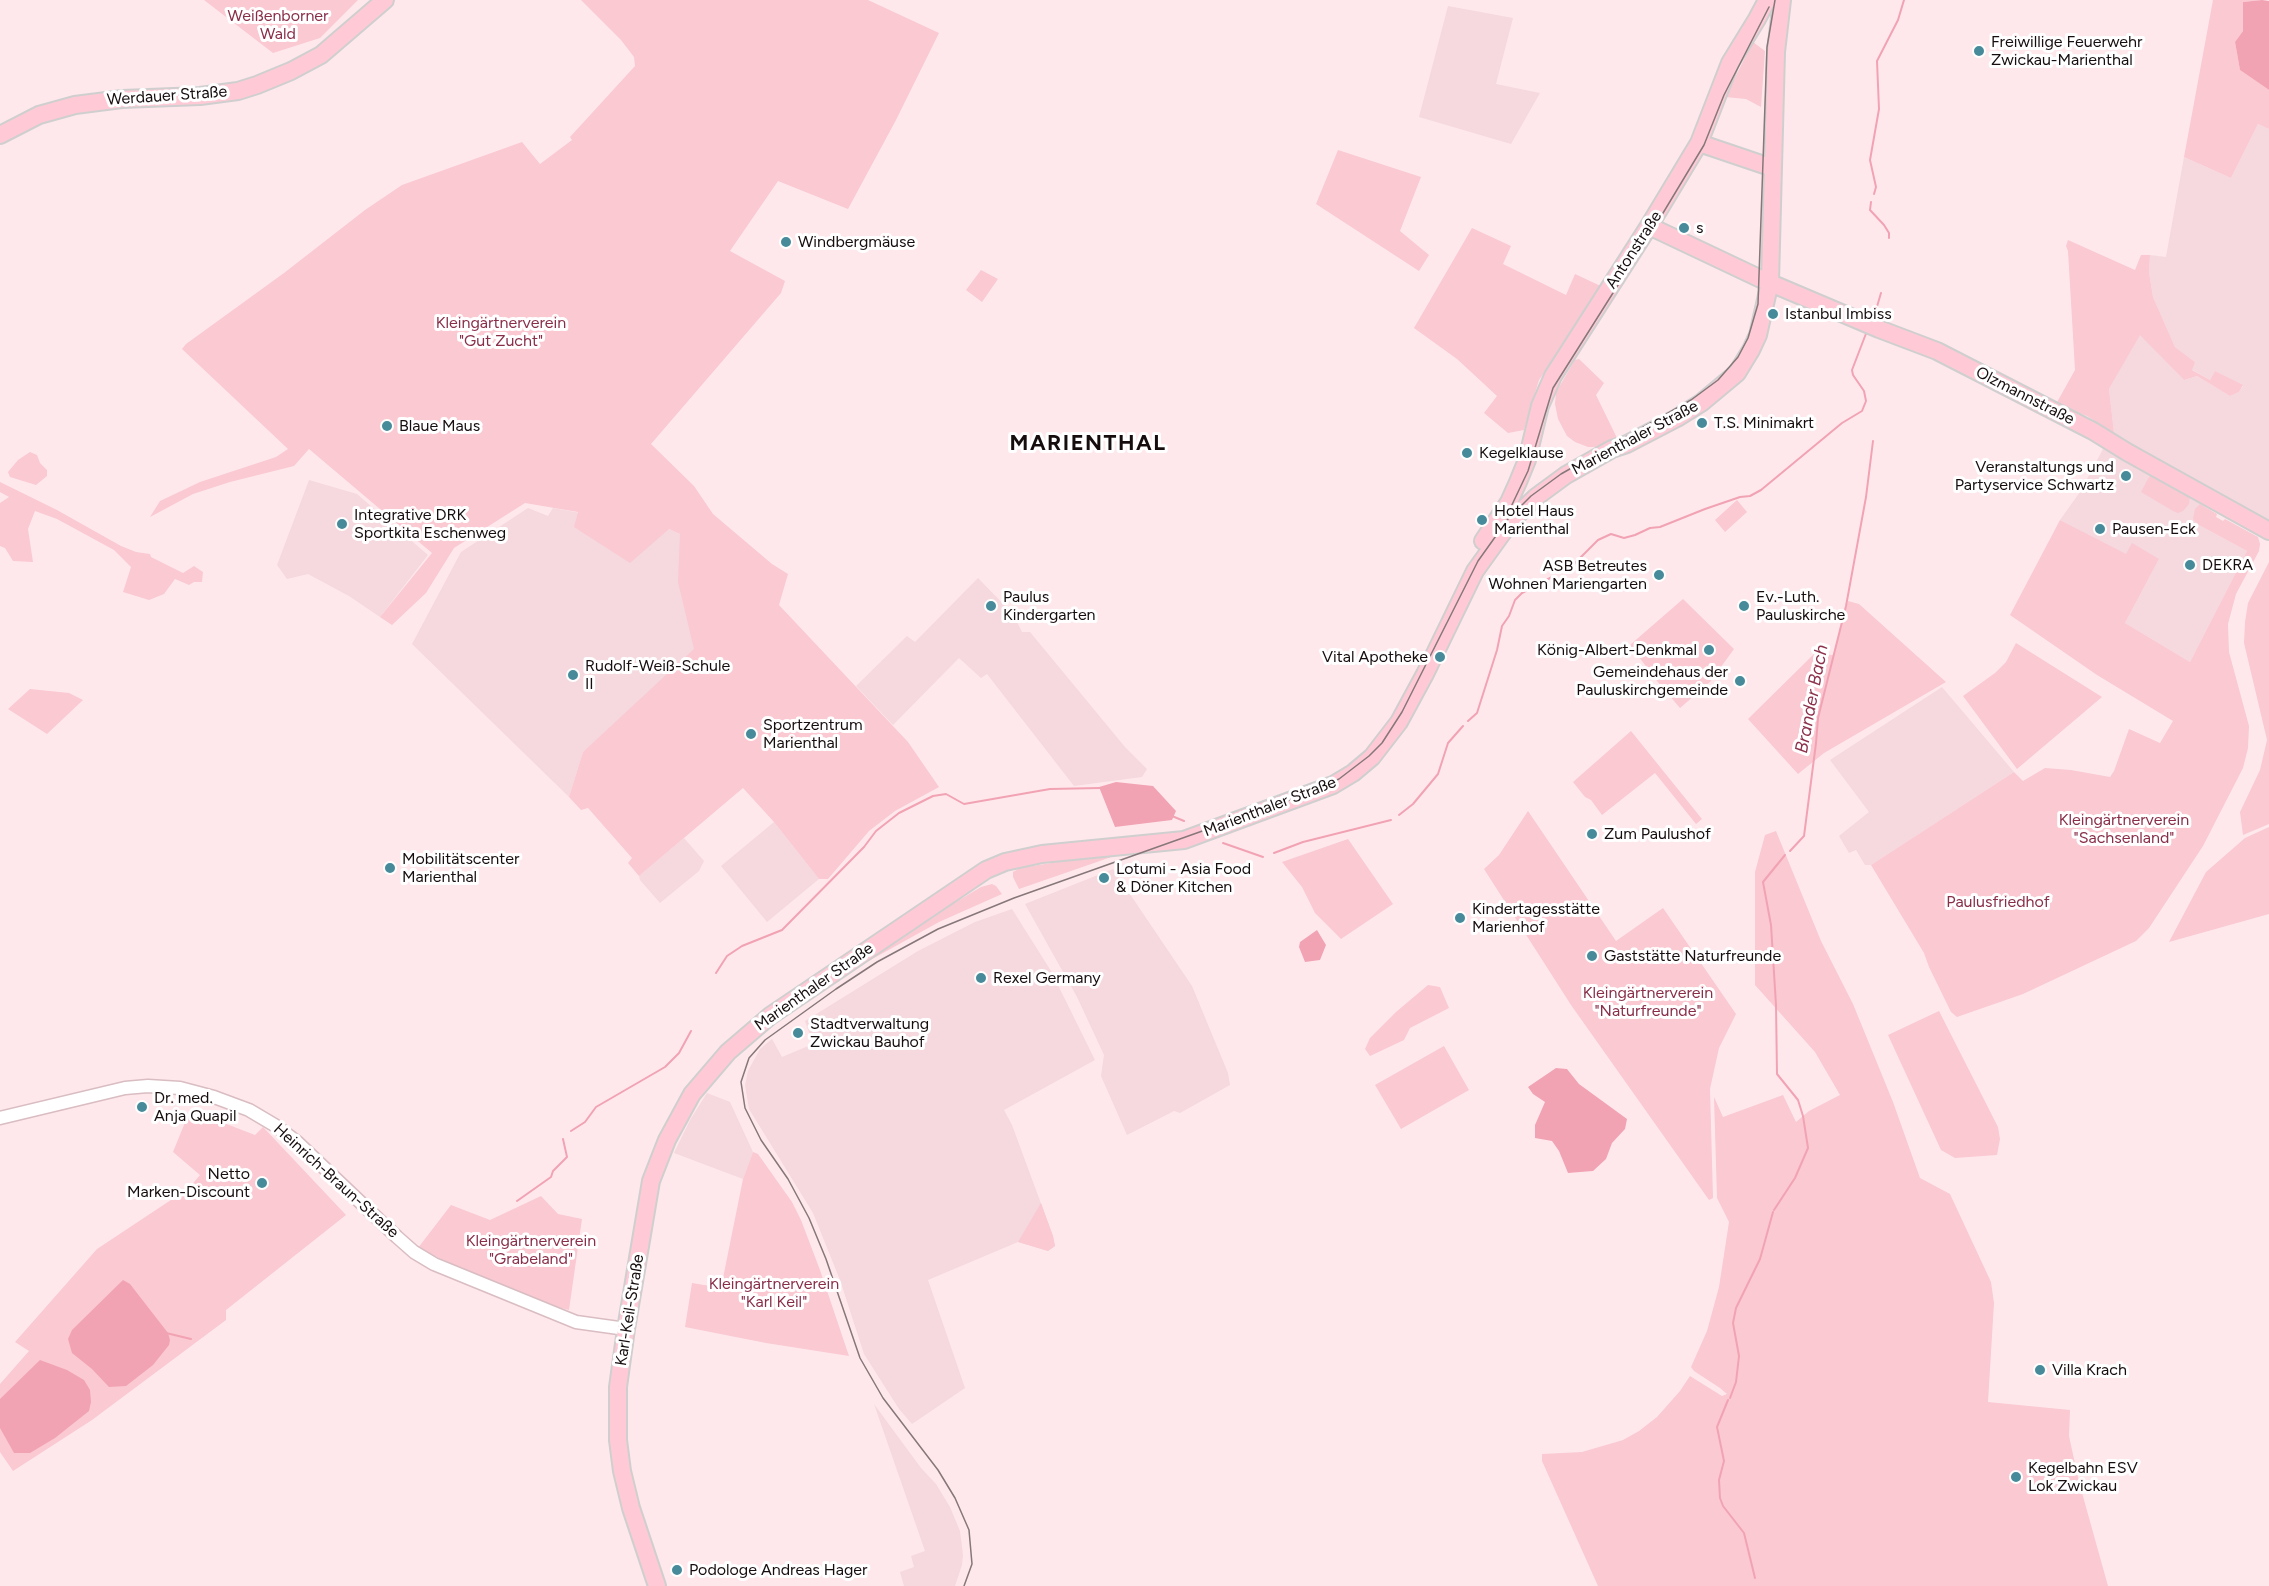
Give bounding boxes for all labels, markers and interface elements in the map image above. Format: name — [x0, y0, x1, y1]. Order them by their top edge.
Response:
park label: Weißenborner Wald — [228, 6, 328, 44]
place label: Freiwillige Feuerwehr Zwickau-Marienthal — [1991, 32, 2142, 70]
marker: Freiwillige Feuerwehr Zwickau-Marienthal — [1972, 44, 1986, 58]
street label: Werdauer Straße — [106, 82, 228, 110]
street label: Antonstraße — [1602, 208, 1666, 292]
place label: s — [1696, 218, 1703, 238]
marker: s — [1677, 221, 1691, 235]
place label: Windbergmäuse — [798, 232, 915, 252]
marker: Windbergmäuse — [779, 235, 793, 249]
place label: Istanbul Imbiss — [1785, 304, 1892, 324]
marker: Istanbul Imbiss — [1766, 307, 1780, 321]
park label: Kleingärtnerverein "Gut Zucht" — [436, 313, 566, 351]
street label: Olzmannstraße — [1972, 363, 2078, 429]
street label: Marienthaler Straße — [1568, 397, 1702, 479]
place label: T.S. Minimakrt — [1714, 413, 1814, 433]
place label: Blaue Maus — [399, 416, 480, 436]
marker: T.S. Minimakrt — [1695, 416, 1709, 430]
marker: Blaue Maus — [380, 419, 394, 433]
district label: MARIENTHAL — [1010, 431, 1166, 457]
place label: Kegelklause — [1479, 443, 1564, 463]
marker: Kegelklause — [1460, 446, 1474, 460]
place label: Veranstaltungs und Partyservice Schwartz — [1955, 457, 2114, 495]
marker: Veranstaltungs und Partyservice Schwartz — [2119, 469, 2133, 483]
place label: Hotel Haus Marienthal — [1494, 501, 1574, 539]
place label: Integrative DRK Sportkita Eschenweg — [354, 505, 506, 543]
marker: Hotel Haus Marienthal — [1475, 513, 1489, 527]
marker: Integrative DRK Sportkita Eschenweg — [335, 517, 349, 531]
place label: Pausen-Eck — [2112, 519, 2196, 539]
marker: Pausen-Eck — [2093, 522, 2107, 536]
place label: DEKRA — [2202, 555, 2253, 575]
place label: ASB Betreutes Wohnen Mariengarten — [1488, 556, 1647, 594]
marker: DEKRA — [2183, 558, 2197, 572]
marker: ASB Betreutes Wohnen Mariengarten — [1652, 568, 1666, 582]
place label: Paulus Kindergarten — [1003, 587, 1096, 625]
place label: Ev.-Luth. Pauluskirche — [1756, 587, 1845, 625]
marker: Paulus Kindergarten — [984, 599, 998, 613]
marker: Ev.-Luth. Pauluskirche — [1737, 599, 1751, 613]
place label: König-Albert-Denkmal — [1537, 640, 1697, 660]
marker: König-Albert-Denkmal — [1702, 643, 1716, 657]
water label: Brander Bach — [1791, 643, 1833, 755]
place label: Vital Apotheke — [1322, 647, 1428, 667]
marker: Vital Apotheke — [1433, 650, 1447, 664]
place label: Rudolf-Weiß-Schule II — [585, 656, 730, 694]
place label: Gemeindehaus der Pauluskirchgemeinde — [1576, 662, 1728, 700]
marker: Rudolf-Weiß-Schule II — [566, 668, 580, 682]
marker: Gemeindehaus der Pauluskirchgemeinde — [1733, 674, 1747, 688]
place label: Sportzentrum Marienthal — [763, 715, 863, 753]
marker: Sportzentrum Marienthal — [744, 727, 758, 741]
street label: Marienthaler Straße — [1201, 773, 1339, 841]
park label: Kleingärtnerverein "Sachsenland" — [2059, 810, 2189, 848]
place label: Zum Paulushof — [1604, 824, 1711, 844]
marker: Zum Paulushof — [1585, 827, 1599, 841]
place label: Mobilitätscenter Marienthal — [402, 849, 519, 887]
place label: Lotumi - Asia Food & Döner Kitchen — [1116, 859, 1251, 897]
marker: Mobilitätscenter Marienthal — [383, 861, 397, 875]
marker: Lotumi - Asia Food & Döner Kitchen — [1097, 871, 1111, 885]
park label: Paulusfriedhof — [1946, 892, 2050, 912]
place label: Kindertagesstätte Marienhof — [1472, 899, 1600, 937]
marker: Kindertagesstätte Marienhof — [1453, 911, 1467, 925]
street label: Marienthaler Straße — [751, 939, 877, 1035]
place label: Gaststätte Naturfreunde — [1604, 946, 1781, 966]
marker: Gaststätte Naturfreunde — [1585, 949, 1599, 963]
place label: Rexel Germany — [993, 968, 1101, 988]
marker: Rexel Germany — [974, 971, 988, 985]
park label: Kleingärtnerverein "Naturfreunde" — [1583, 983, 1713, 1021]
place label: Stadtverwaltung Zwickau Bauhof — [810, 1014, 929, 1052]
marker: Stadtverwaltung Zwickau Bauhof — [791, 1026, 805, 1040]
place label: Dr. med. Anja Quapil — [154, 1088, 236, 1126]
marker: Dr. med. Anja Quapil — [135, 1100, 149, 1114]
street label: Heinrich-Braun-Straße — [269, 1120, 403, 1242]
place label: Netto Marken-Discount — [127, 1164, 250, 1202]
marker: Netto Marken-Discount — [255, 1176, 269, 1190]
park label: Kleingärtnerverein "Grabeland" — [466, 1231, 596, 1269]
street label: Karl-Keil-Straße — [612, 1253, 648, 1367]
park label: Kleingärtnerverein "Karl Keil" — [709, 1274, 839, 1312]
place label: Villa Krach — [2052, 1360, 2127, 1380]
marker: Villa Krach — [2033, 1363, 2047, 1377]
place label: Kegelbahn ESV Lok Zwickau — [2028, 1458, 2138, 1496]
marker: Kegelbahn ESV Lok Zwickau — [2009, 1470, 2023, 1484]
place label: Podologe Andreas Hager — [689, 1560, 867, 1580]
marker: Podologe Andreas Hager — [670, 1563, 684, 1577]

